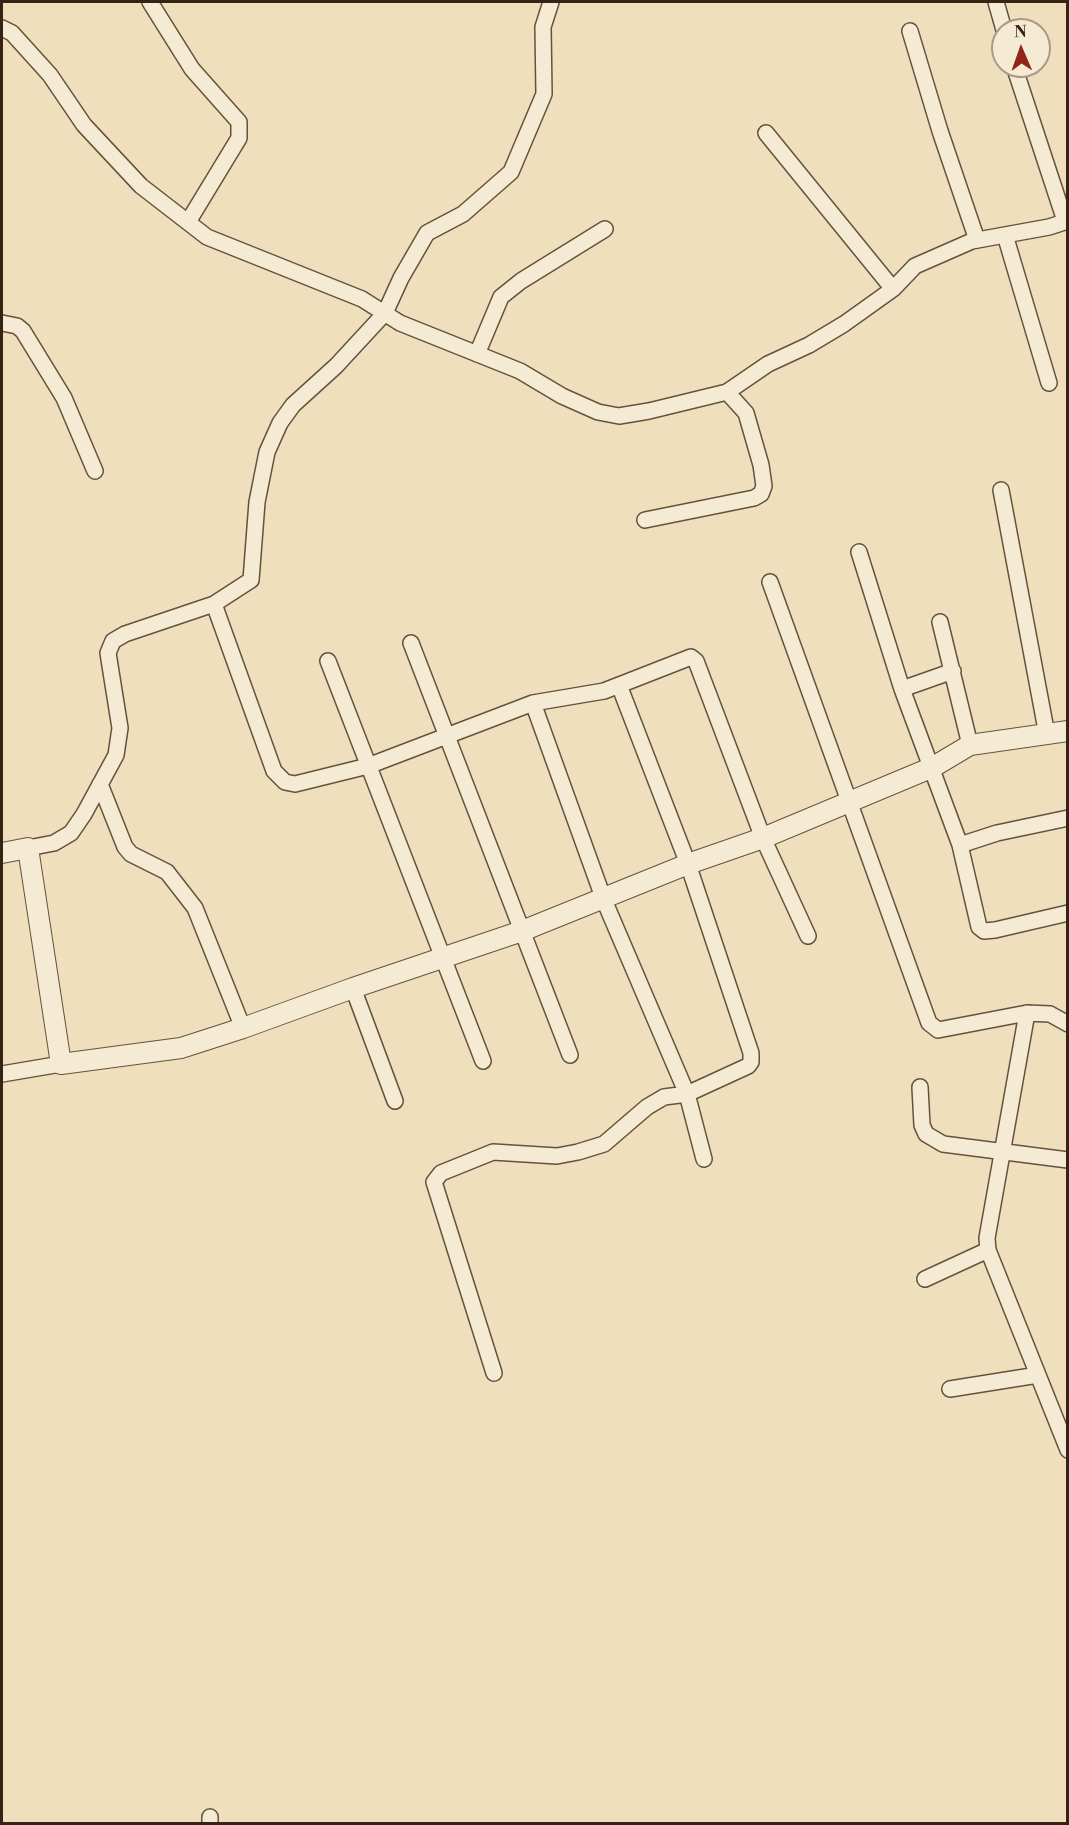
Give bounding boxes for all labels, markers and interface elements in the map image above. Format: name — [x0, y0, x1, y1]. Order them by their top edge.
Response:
north arrow — [991, 18, 1051, 78]
text: N — [1014, 22, 1027, 42]

